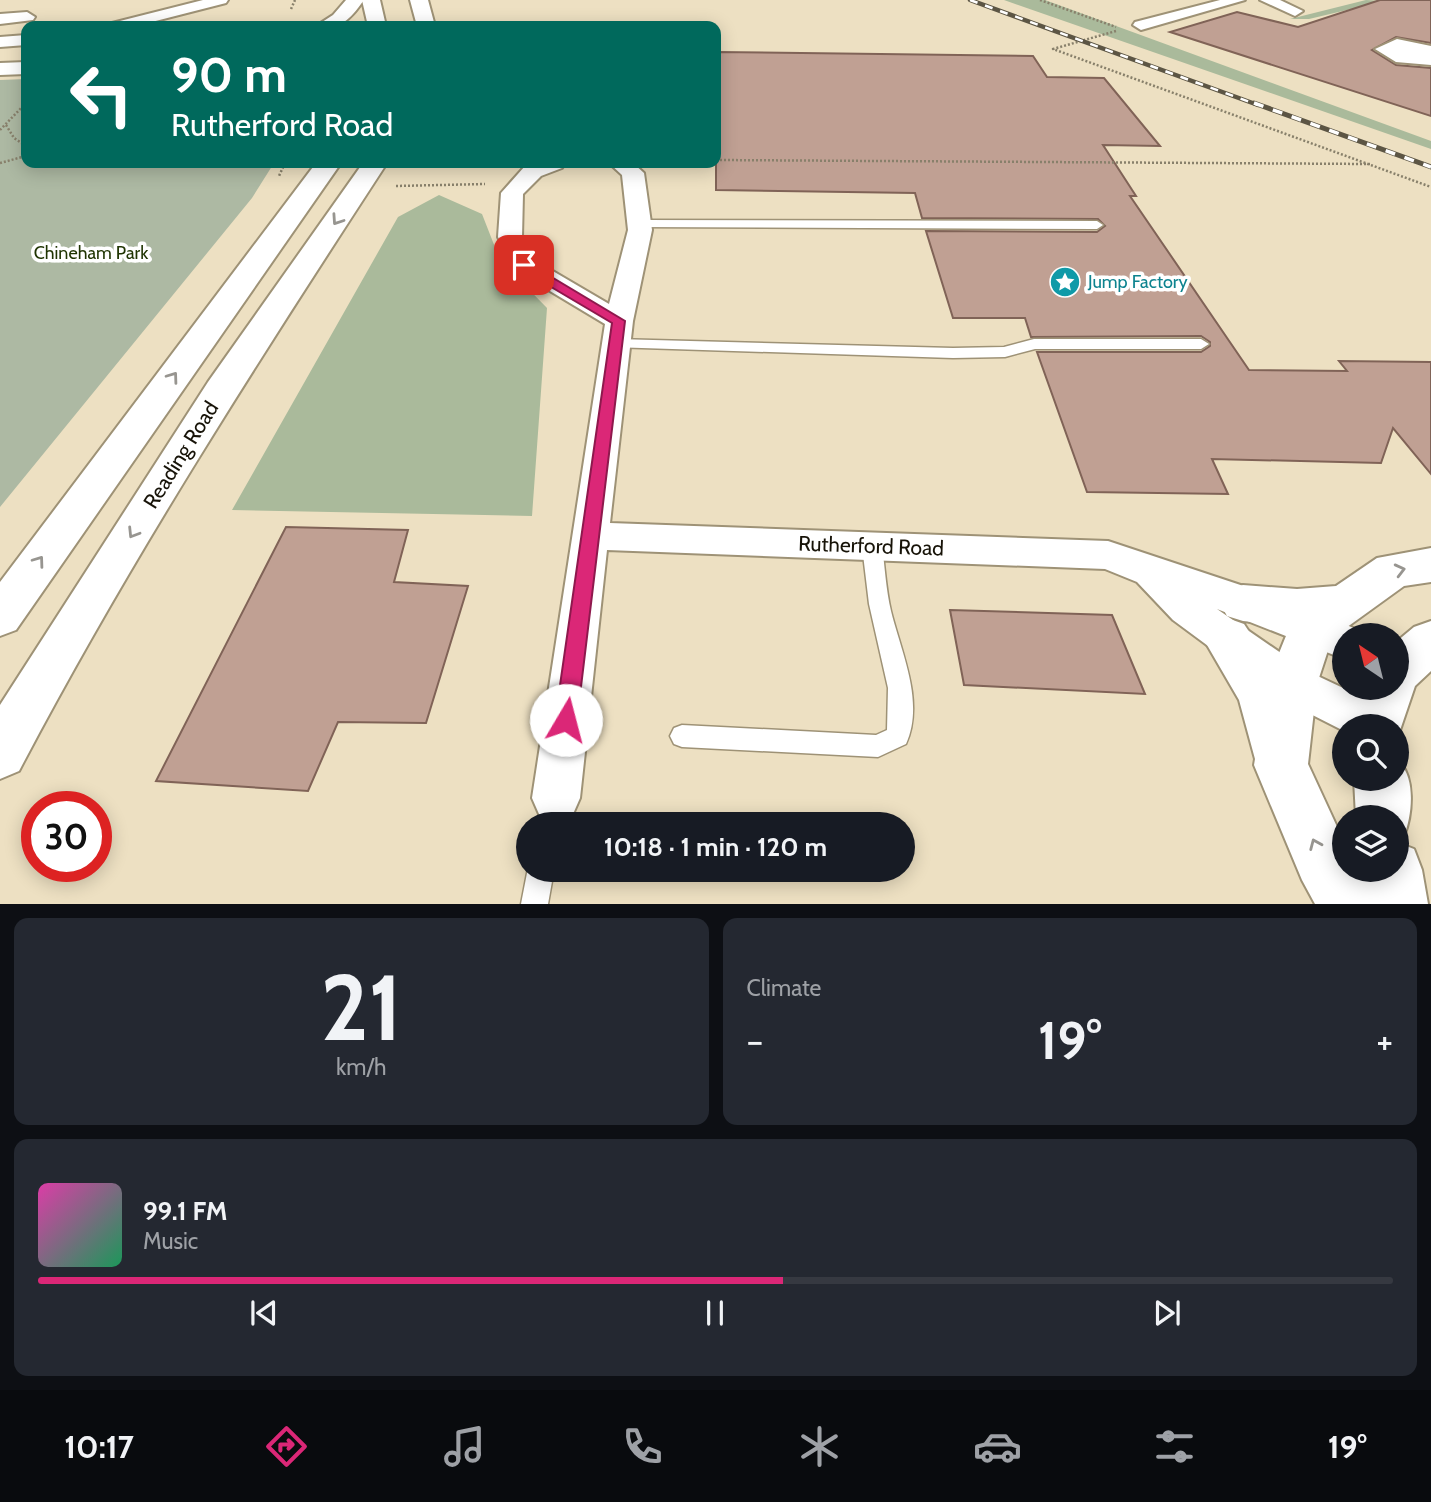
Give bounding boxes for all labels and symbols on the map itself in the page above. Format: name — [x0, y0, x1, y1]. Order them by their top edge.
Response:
one-way arrow — [333, 212, 346, 225]
pin — [494, 235, 554, 295]
park label: Chineham Park — [34, 242, 149, 264]
place icon: Jump Factory — [1048, 265, 1082, 299]
place label: Jump Factory — [1087, 271, 1188, 293]
one-way arrow — [165, 372, 177, 385]
street label: Reading Road — [138, 397, 223, 513]
one-way arrow — [128, 526, 141, 539]
street label: Rutherford Road — [798, 530, 944, 561]
one-way arrow — [31, 556, 43, 569]
one-way arrow — [1394, 564, 1406, 578]
north arrow — [1332, 623, 1409, 700]
position arrow — [529, 683, 603, 757]
speed limit sign: 30 — [21, 791, 112, 882]
one-way arrow — [1309, 839, 1323, 851]

